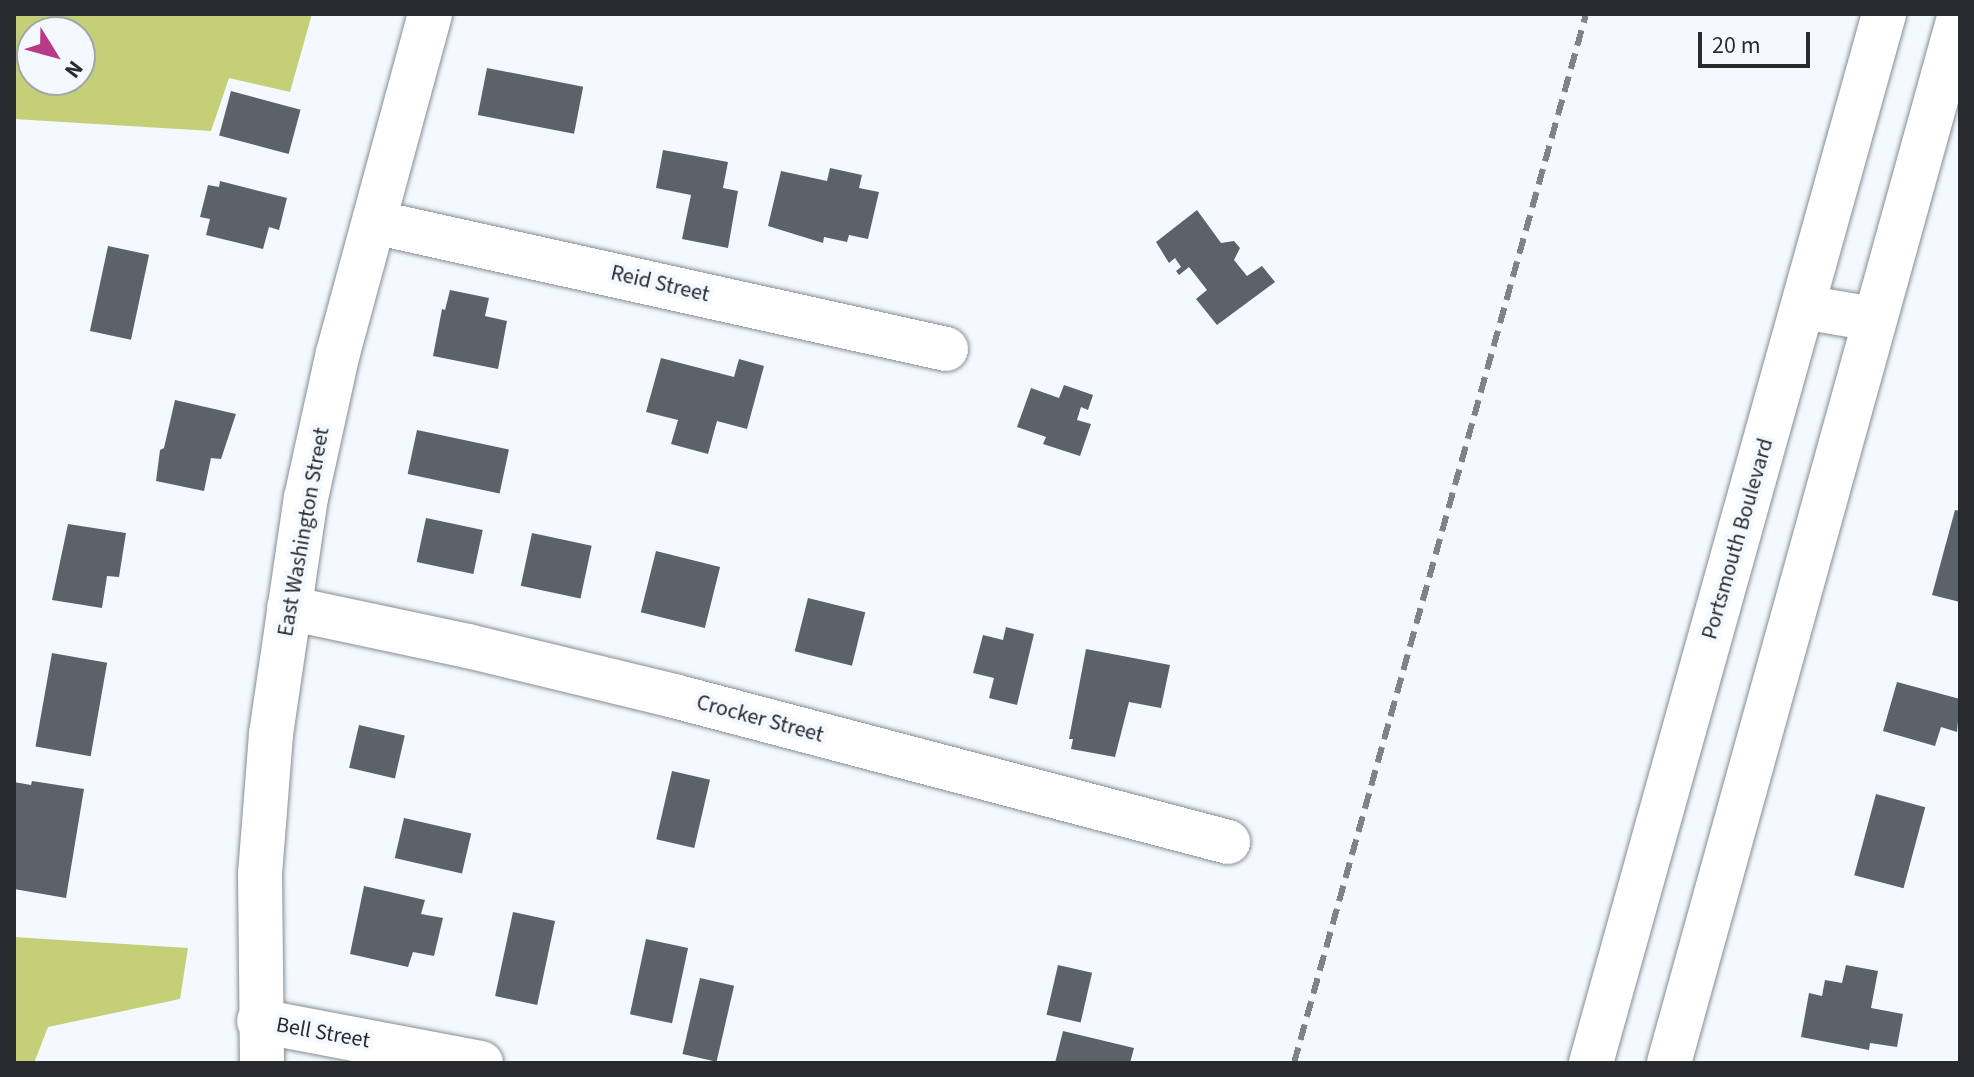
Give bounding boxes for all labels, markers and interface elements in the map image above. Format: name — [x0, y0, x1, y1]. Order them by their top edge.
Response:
north arrow — [16, 16, 96, 96]
scale bar — [1702, 16, 1814, 66]
text: 20 m — [1712, 28, 1761, 63]
text: N — [56, 54, 91, 85]
street label: Reid Street — [608, 260, 712, 308]
street label: East Washington Street — [273, 425, 335, 639]
street label: Portsmouth Boulevard — [1697, 435, 1779, 643]
street label: Crocker Street — [694, 689, 826, 749]
street label: Bell Street — [274, 1012, 372, 1054]

